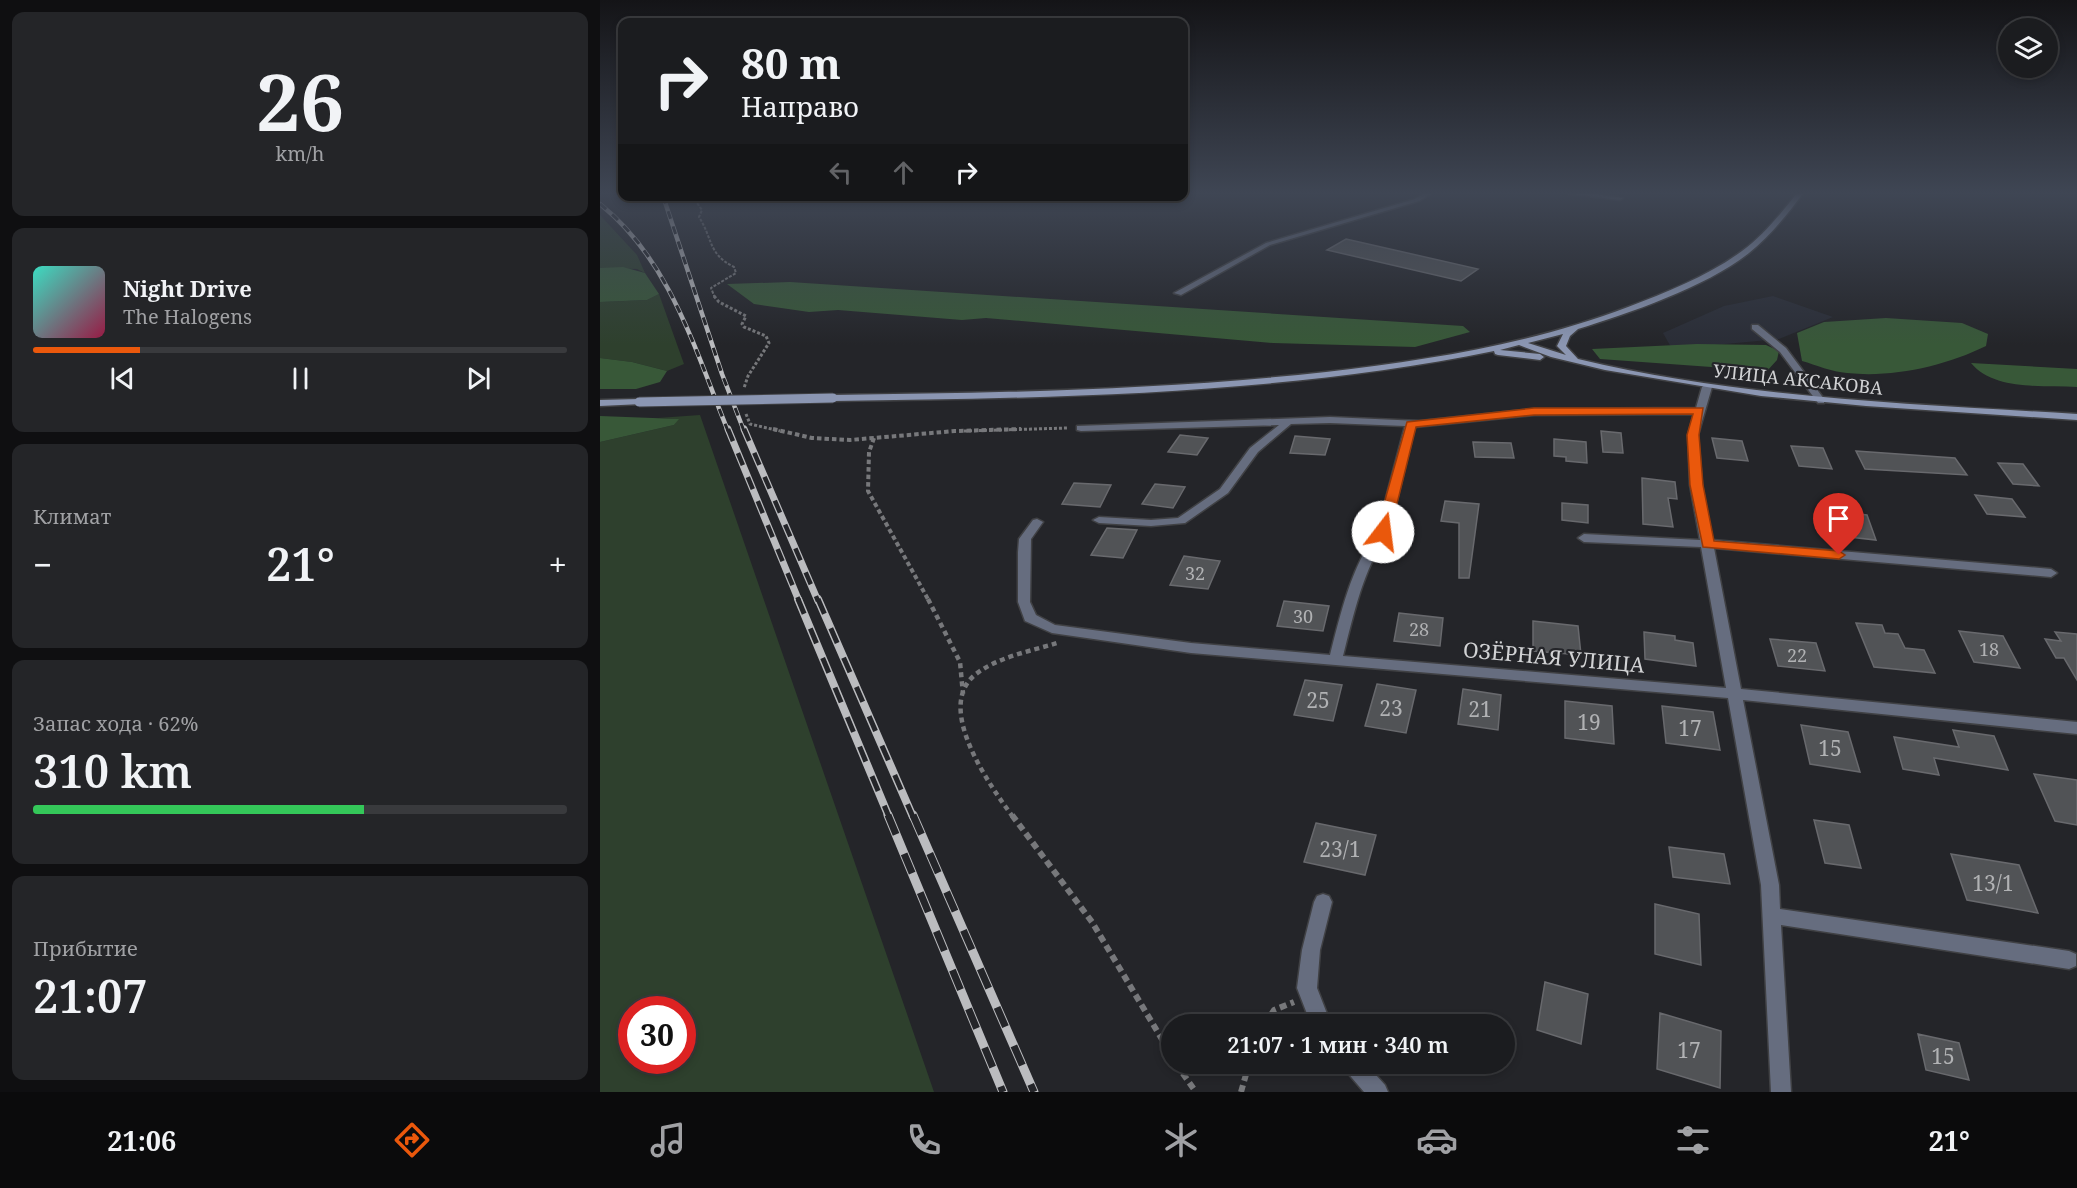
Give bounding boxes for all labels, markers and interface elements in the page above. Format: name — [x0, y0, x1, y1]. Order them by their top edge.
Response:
map controls — [1998, 18, 2058, 78]
button: layers — [1998, 18, 2058, 78]
text: 80 m — [741, 34, 841, 91]
icon: right — [642, 42, 720, 120]
text: 26 — [256, 48, 344, 154]
text: Направо — [741, 88, 859, 125]
text: km/h — [275, 140, 325, 167]
icon: left — [824, 156, 857, 189]
icon: ahead — [887, 156, 920, 189]
icon: right — [950, 156, 983, 189]
text: Night Drive — [123, 273, 252, 303]
text: The Halogens — [123, 303, 252, 330]
street label: УЛИЦА АКСАКОВА — [1712, 358, 1884, 400]
icon: previous — [106, 362, 139, 395]
icon: pause — [284, 362, 317, 395]
icon: next — [462, 362, 495, 395]
pin — [1813, 493, 1864, 555]
position arrow — [1351, 500, 1415, 564]
icon: arrive — [1822, 502, 1855, 535]
text: Климат — [33, 503, 111, 530]
text: 21° — [266, 533, 335, 594]
text: − — [33, 542, 52, 587]
text: + — [549, 542, 567, 587]
house number: 32 — [1185, 561, 1205, 585]
house number: 30 — [1293, 604, 1313, 628]
house number: 28 — [1409, 617, 1429, 641]
street label: ОЗЁРНАЯ УЛИЦА — [1462, 635, 1646, 679]
house number: 18 — [1979, 637, 1999, 661]
house number: 22 — [1787, 643, 1807, 667]
house number: 25 — [1306, 686, 1330, 714]
house number: 23 — [1379, 694, 1403, 722]
house number: 21 — [1468, 695, 1492, 723]
house number: 19 — [1577, 708, 1601, 736]
text: Запас хода · 62% — [33, 710, 198, 737]
house number: 17 — [1678, 714, 1702, 742]
house number: 15 — [1818, 734, 1842, 762]
text: 310 km — [33, 740, 192, 801]
house number: 23/1 — [1319, 835, 1361, 863]
house number: 13/1 — [1972, 869, 2014, 897]
text: Прибытие — [33, 935, 138, 962]
text: 21:07 — [33, 965, 148, 1026]
speed limit sign: 30 — [618, 996, 696, 1074]
text: 21:07 · 1 мин · 340 m — [1227, 1029, 1449, 1059]
house number: 17 — [1677, 1036, 1701, 1064]
house number: 15 — [1931, 1042, 1955, 1070]
icon: directions — [391, 1119, 433, 1161]
icon: music — [647, 1119, 689, 1161]
icon: phone — [903, 1119, 945, 1161]
icon: climate — [1160, 1119, 1202, 1161]
icon: car — [1416, 1119, 1458, 1161]
icon: filters — [1672, 1119, 1714, 1161]
text: 21:06 — [107, 1122, 176, 1159]
text: 21° — [1928, 1122, 1970, 1159]

